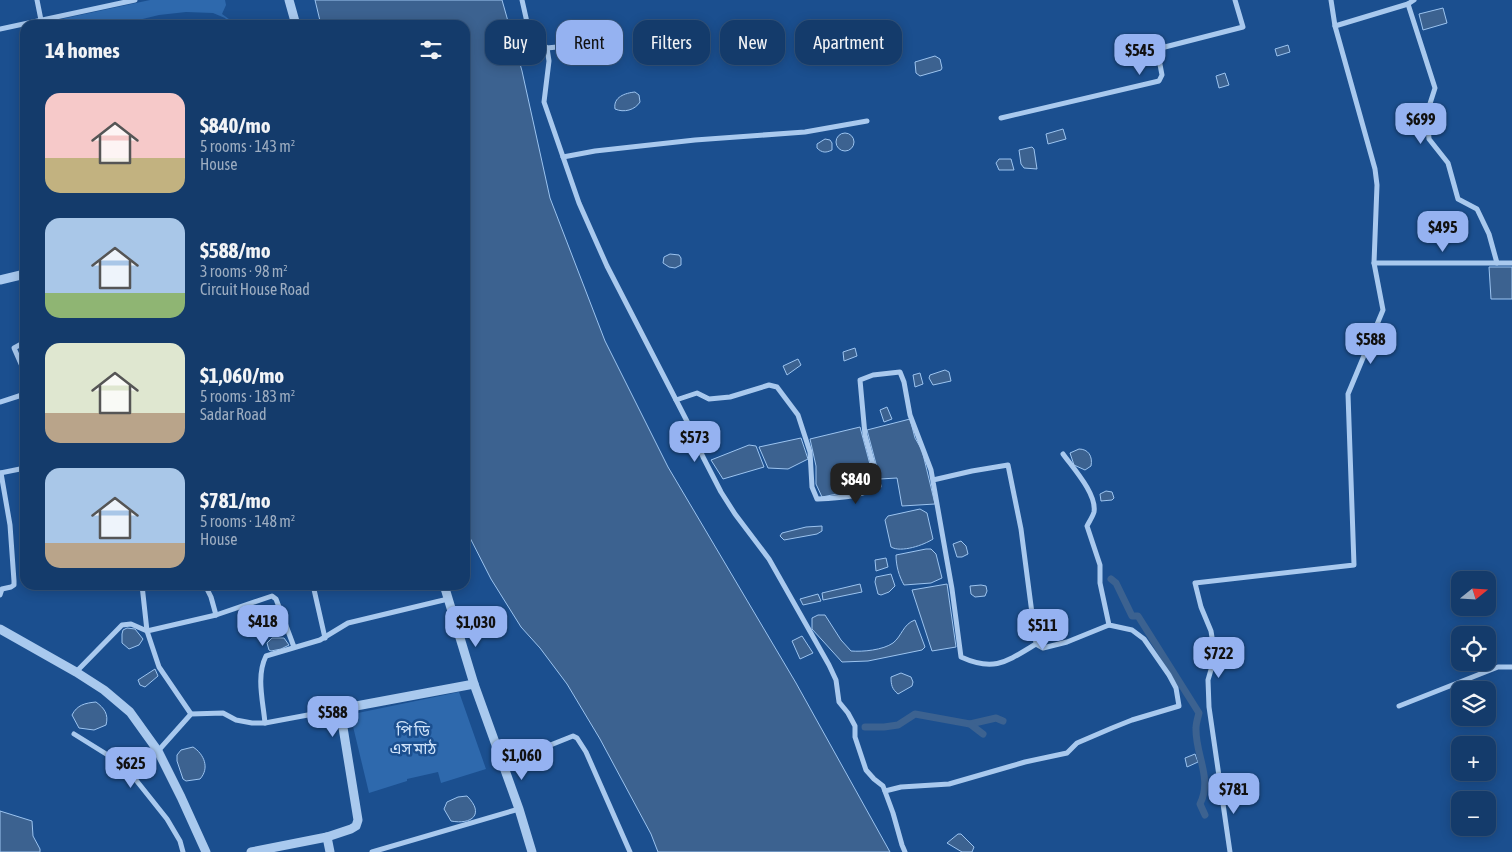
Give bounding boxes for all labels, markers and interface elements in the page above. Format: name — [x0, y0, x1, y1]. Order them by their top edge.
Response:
chip: Buy — [485, 20, 546, 65]
chip: Rent — [556, 20, 623, 65]
chip: Filters — [633, 20, 710, 65]
chip: New — [720, 20, 785, 65]
chip: Apartment — [795, 20, 902, 65]
pin: $545 — [1110, 34, 1170, 76]
icon: filters — [417, 36, 445, 64]
text: 14 homes — [45, 38, 120, 62]
text: $545 — [1125, 41, 1155, 59]
pin: $699 — [1391, 102, 1451, 145]
text: $699 — [1406, 110, 1436, 128]
icon: home — [85, 113, 145, 173]
text: $840/mo — [200, 113, 271, 137]
text: 5 rooms · 143 m² — [200, 137, 295, 155]
text: House — [200, 155, 237, 173]
pin: $495 — [1413, 210, 1473, 253]
text: $495 — [1428, 218, 1458, 236]
icon: home — [85, 238, 145, 298]
text: $588/mo — [200, 238, 271, 262]
text: 3 rooms · 98 m² — [200, 262, 288, 280]
text: Circuit House Road — [200, 280, 310, 298]
pin: $588 — [1341, 322, 1401, 365]
text: $588 — [1356, 330, 1386, 348]
icon: home — [85, 363, 145, 423]
text: $1,060/mo — [200, 363, 284, 387]
text: 5 rooms · 183 m² — [200, 387, 295, 405]
text: Sadar Road — [200, 405, 267, 423]
pin: $573 — [665, 420, 725, 463]
text: $573 — [680, 428, 710, 446]
pin: $840 — [826, 462, 886, 505]
text: $840 — [841, 470, 871, 488]
icon: home — [85, 488, 145, 548]
text: $781/mo — [200, 488, 271, 512]
text: 5 rooms · 148 m² — [200, 512, 295, 530]
text: House — [200, 530, 237, 548]
north arrow — [1451, 571, 1496, 616]
map controls — [1451, 571, 1496, 836]
pin: $418 — [233, 604, 293, 647]
pin: $1,030 — [435, 606, 517, 648]
pin: $511 — [1013, 608, 1073, 651]
text: $418 — [248, 612, 278, 630]
text: $1,030 — [456, 613, 496, 631]
text: $511 — [1028, 616, 1058, 634]
button: locate — [1451, 626, 1496, 671]
pin: $722 — [1189, 636, 1249, 679]
text: $722 — [1204, 644, 1234, 662]
button: layers — [1451, 681, 1496, 726]
pin: $588 — [303, 696, 363, 738]
text: $588 — [318, 703, 348, 721]
park label: পি ডি এস মাঠ — [390, 721, 437, 757]
button: + — [1451, 736, 1496, 781]
pin: $1,060 — [481, 738, 563, 781]
pin: $625 — [101, 746, 161, 789]
text: $1,060 — [502, 746, 542, 764]
text: $625 — [116, 754, 146, 772]
pin: $781 — [1204, 772, 1264, 815]
text: $781 — [1219, 780, 1249, 798]
button: − — [1451, 791, 1496, 836]

